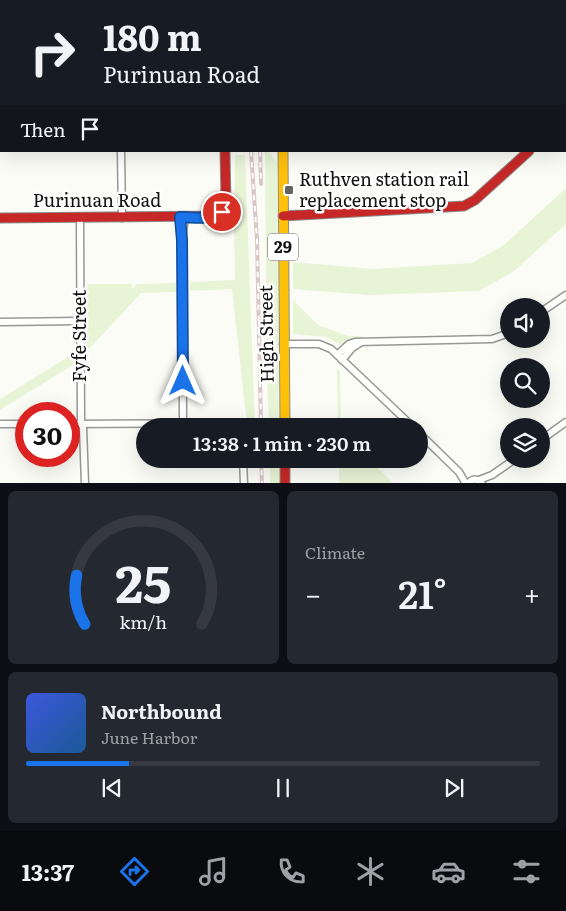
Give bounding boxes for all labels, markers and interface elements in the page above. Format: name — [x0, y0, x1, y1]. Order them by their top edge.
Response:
text: 180 m — [103, 10, 202, 62]
icon: right — [20, 20, 85, 85]
text: Purinuan Road — [103, 57, 260, 90]
text: Then — [20, 115, 66, 143]
icon: arrive — [76, 115, 104, 143]
place label: Ruthven station rail replacement stop — [299, 165, 469, 213]
marker: Ruthven station rail replacement stop — [283, 184, 295, 196]
street label: Purinuan Road — [33, 186, 161, 213]
pin — [201, 191, 243, 233]
icon: arrive — [208, 198, 236, 226]
road number: 29 — [268, 233, 298, 260]
street label: High Street — [251, 284, 280, 383]
street label: Fyfe Street — [65, 289, 92, 382]
map controls — [500, 298, 550, 468]
button: sound — [500, 298, 550, 348]
position arrow — [156, 354, 208, 406]
button: search — [500, 358, 550, 408]
speed limit sign: 30 — [15, 402, 80, 467]
button: layers — [500, 418, 550, 468]
text: 13:38 · 1 min · 230 m — [193, 429, 371, 457]
text: Climate — [305, 540, 365, 564]
text: 25 — [115, 542, 172, 619]
text: 21° — [398, 564, 447, 621]
text: − — [305, 572, 321, 614]
text: + — [524, 572, 540, 614]
text: km/h — [120, 608, 167, 635]
text: Northbound — [101, 697, 222, 725]
text: June Harbor — [101, 725, 197, 749]
icon: previous — [98, 774, 126, 802]
icon: pause — [269, 774, 297, 802]
icon: next — [440, 774, 468, 802]
icon: directions — [117, 854, 152, 889]
icon: music — [196, 854, 231, 889]
icon: phone — [274, 854, 309, 889]
icon: climate — [353, 854, 388, 889]
icon: car — [431, 854, 466, 889]
icon: filters — [509, 854, 544, 889]
text: 13:37 — [22, 855, 74, 888]

